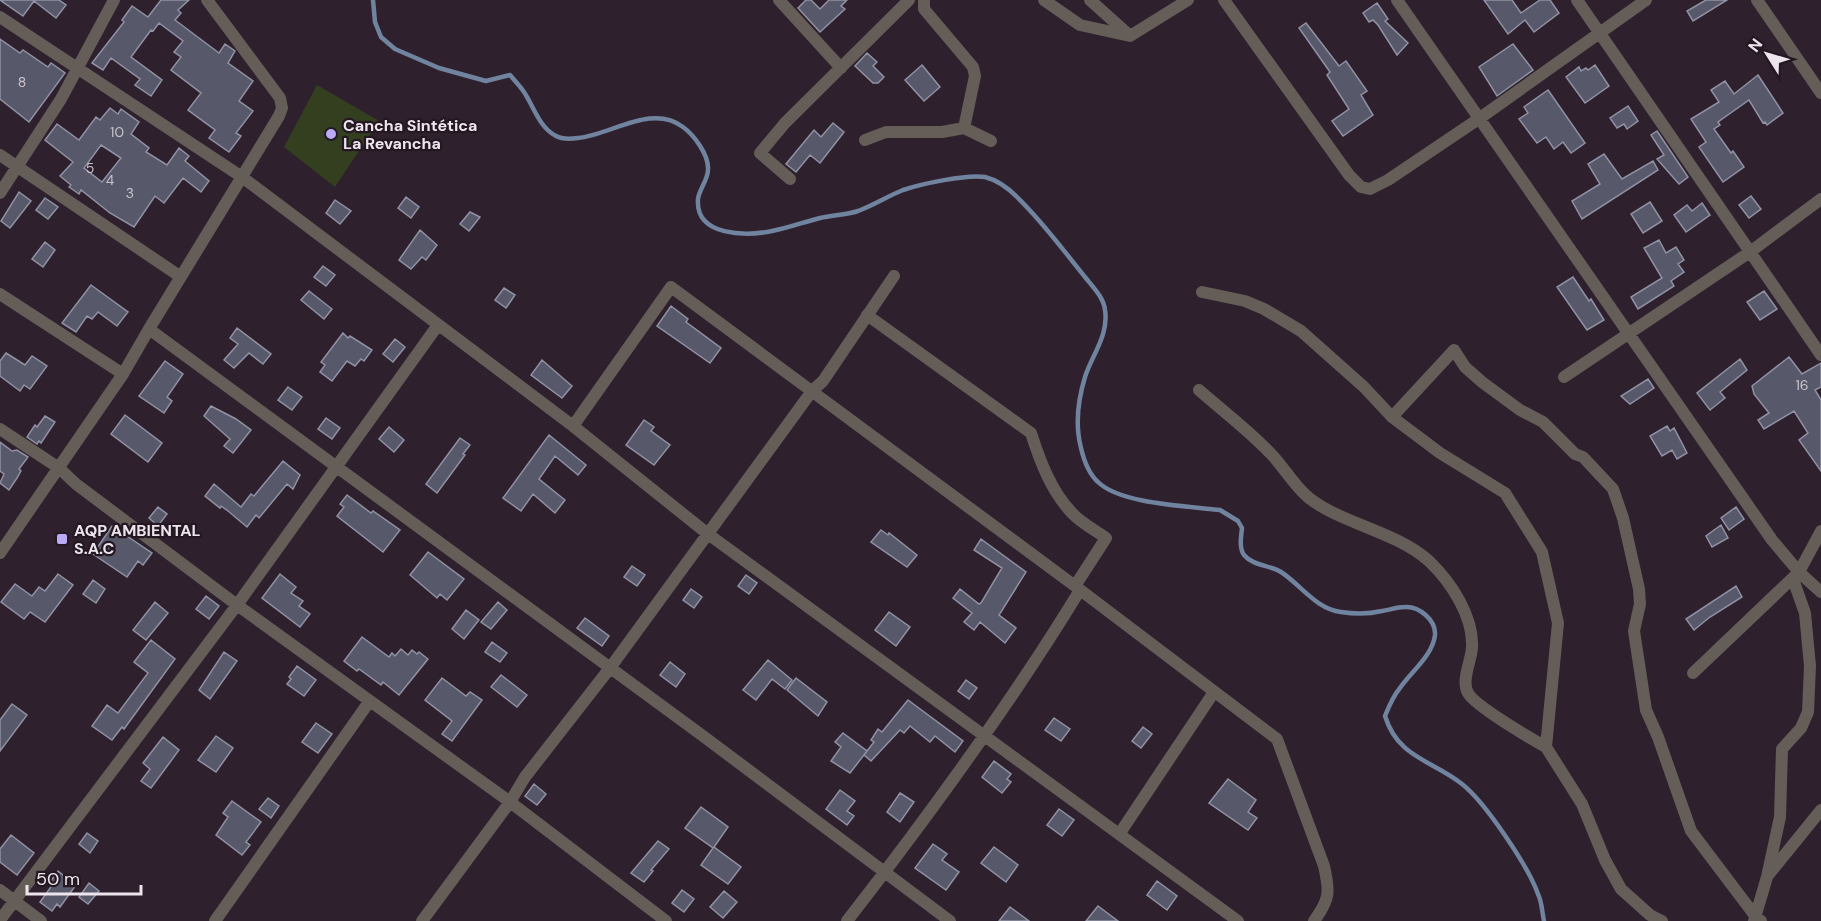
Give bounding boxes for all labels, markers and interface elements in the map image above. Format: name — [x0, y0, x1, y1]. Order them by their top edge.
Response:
north arrow — [1737, 24, 1797, 84]
text: N — [1744, 34, 1767, 56]
house number: 8 — [18, 73, 26, 91]
place label: Cancha Sintética La Revancha — [343, 115, 477, 154]
house number: 10 — [110, 123, 124, 141]
marker: Cancha Sintética La Revancha — [324, 127, 338, 141]
house number: 5 — [86, 159, 94, 177]
house number: 4 — [106, 171, 115, 189]
house number: 3 — [126, 184, 134, 202]
house number: 16 — [1795, 376, 1809, 394]
place label: AQP AMBIENTAL S.A.C — [74, 520, 201, 559]
marker: AQP AMBIENTAL S.A.C — [55, 532, 69, 546]
scale bar — [27, 858, 141, 896]
text: 50 m — [36, 867, 80, 891]

